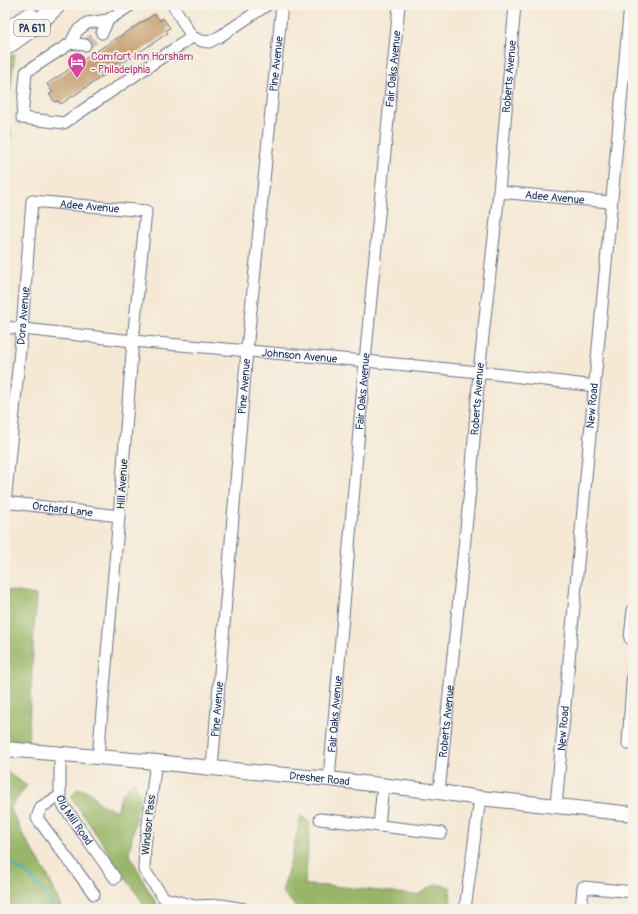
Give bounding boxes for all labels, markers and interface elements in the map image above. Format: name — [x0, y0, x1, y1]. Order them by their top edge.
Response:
road number: PA 611 — [14, 20, 50, 36]
street label: Fair Oaks Avenue — [383, 29, 404, 108]
street label: Pine Avenue — [267, 35, 286, 92]
street label: Roberts Avenue — [500, 39, 519, 113]
place label: Comfort Inn Horsham - Philadelphia — [91, 50, 194, 76]
hotel icon: Comfort Inn Horsham - Philadelphia — [66, 51, 88, 79]
street label: Adee Avenue — [524, 188, 586, 207]
street label: Adee Avenue — [59, 197, 120, 216]
street label: Dora Avenue — [14, 286, 32, 346]
street label: Johnson Avenue — [261, 346, 338, 366]
street label: Fair Oaks Avenue — [353, 352, 373, 431]
street label: Pine Avenue — [236, 357, 253, 415]
street label: Roberts Avenue — [468, 361, 487, 436]
street label: New Road — [584, 382, 601, 429]
street label: Hill Avenue — [114, 458, 131, 510]
street label: Orchard Lane — [31, 499, 94, 520]
street label: Fair Oaks Avenue — [325, 675, 345, 753]
street label: Pine Avenue — [209, 680, 226, 738]
street label: Roberts Avenue — [437, 684, 457, 758]
street label: New Road — [555, 705, 572, 752]
street label: Dresher Road — [289, 769, 351, 788]
street label: Old Mill Road — [53, 793, 95, 848]
street label: Windsor Pass — [139, 794, 158, 856]

